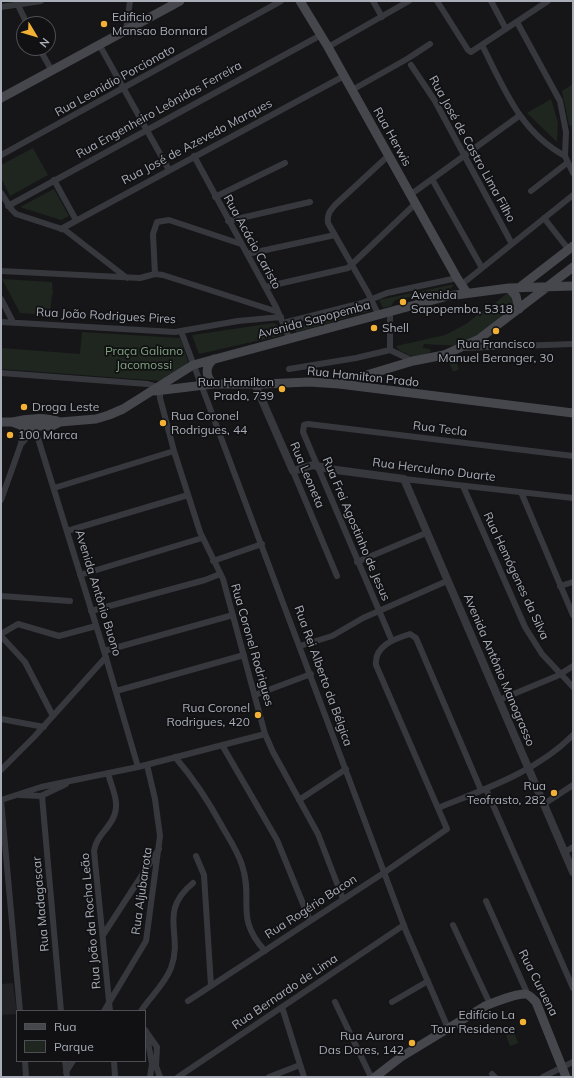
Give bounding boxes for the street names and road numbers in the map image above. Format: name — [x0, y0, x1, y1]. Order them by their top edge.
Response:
street label: Rua Leonidio Porcionato — [53, 42, 177, 120]
street label: Rua Engenheiro Leônidas Ferreira — [74, 58, 244, 162]
street label: Rua José de Castro Lima Filho — [426, 73, 518, 225]
street label: Rua José de Azevedo Marques — [119, 96, 275, 188]
street label: Rua Herwis — [370, 105, 414, 169]
street label: Rua Acácio Caristo — [220, 192, 284, 292]
street label: Avenida Sapopemba — [256, 298, 372, 342]
street label: Rua João Rodrigues Pires — [36, 305, 176, 327]
street label: Rua Hamilton Prado — [306, 364, 420, 390]
street label: Rua Tecla — [412, 419, 468, 439]
street label: Rua Leoneta — [287, 440, 327, 510]
street label: Rua Frei Agostinho de Jesus — [319, 455, 393, 603]
street label: Rua Herculano Duarte — [372, 455, 496, 485]
street label: Rua Hemógenes da Silva — [480, 510, 552, 642]
street label: Avenida Antônio Buono — [72, 528, 124, 658]
street label: Rua Coronel Rodrigues — [228, 582, 276, 708]
street label: Avenida Antônio Manograsso — [460, 592, 538, 748]
street label: Rua Rei Alberto da Bélgica — [291, 604, 355, 748]
street label: Rua Aljubarrota — [129, 846, 155, 936]
street label: Rua João da Rocha Leão — [78, 852, 104, 990]
street label: Rua Madagascar — [30, 856, 52, 952]
street label: Rua Rogério Bacon — [262, 872, 360, 942]
street label: Rua Curuena — [515, 947, 561, 1019]
street label: Rua Bernardo de Lima — [229, 951, 341, 1033]

